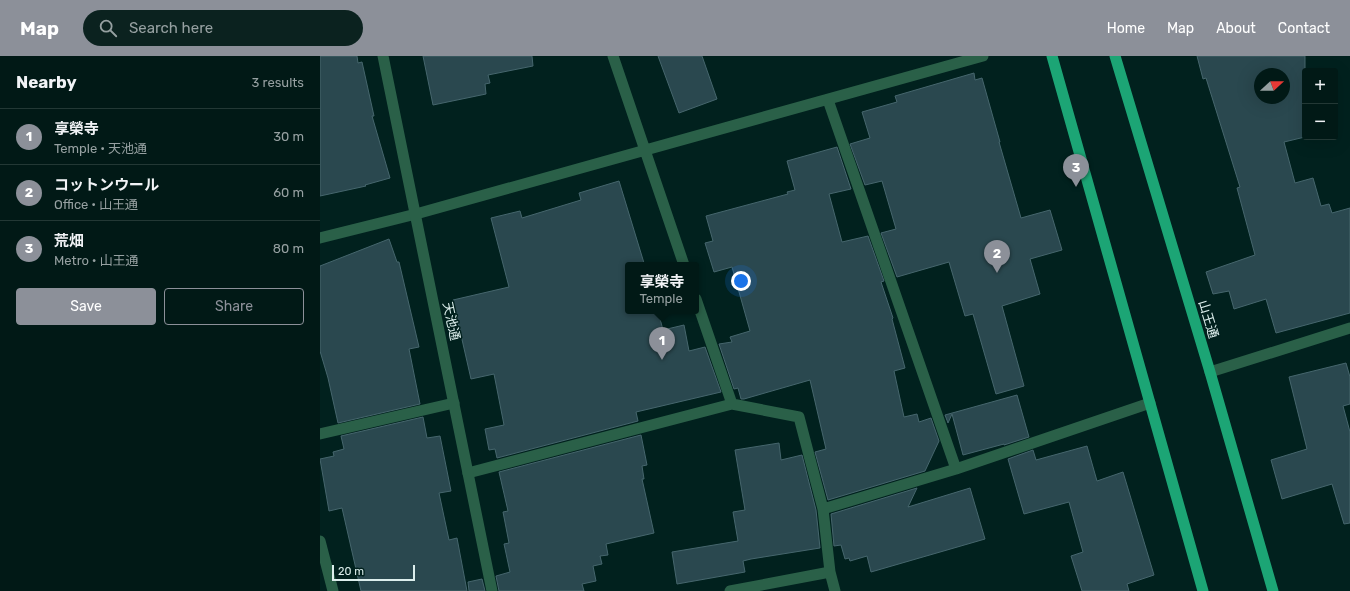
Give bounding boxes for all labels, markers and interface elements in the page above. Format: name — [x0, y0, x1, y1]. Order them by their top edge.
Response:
search box — [83, 10, 363, 46]
text: Map — [20, 17, 59, 40]
icon: search — [97, 17, 119, 39]
text: Search here — [129, 19, 213, 37]
text: Home — [1107, 20, 1145, 37]
text: Map — [1167, 20, 1194, 37]
text: About — [1216, 20, 1256, 37]
text: Contact — [1278, 20, 1330, 37]
north arrow — [1254, 68, 1290, 104]
map controls — [1302, 68, 1338, 140]
button: + — [1302, 68, 1338, 104]
text: Nearby — [16, 72, 77, 92]
text: 3 results — [252, 75, 304, 90]
button: − — [1302, 104, 1338, 140]
text: 享榮寺 — [54, 120, 99, 138]
text: 1 — [26, 129, 32, 144]
text: 30 m — [273, 129, 304, 144]
text: Temple · 天池通 — [54, 141, 147, 156]
pin: 3 — [1063, 154, 1089, 187]
text: コットンウール — [54, 176, 159, 194]
text: 2 — [25, 185, 33, 200]
text: 60 m — [273, 185, 304, 200]
text: Office · 山王通 — [54, 197, 138, 212]
text: 荒畑 — [54, 232, 84, 250]
pin: 2 — [984, 240, 1010, 273]
text: 3 — [25, 241, 33, 256]
text: 80 m — [273, 241, 304, 256]
text: Metro · 山王通 — [54, 253, 139, 268]
popup — [625, 262, 699, 314]
your location — [731, 271, 751, 291]
text: 享榮寺 — [639, 273, 685, 291]
button: Save — [16, 288, 156, 325]
button: Share — [164, 288, 304, 325]
text: Temple — [639, 291, 683, 306]
street label: 山王通 — [1196, 298, 1221, 340]
street label: 天池通 — [440, 300, 463, 342]
pin: 1 — [649, 327, 675, 360]
scale bar — [332, 563, 415, 582]
text: 20 m — [338, 565, 364, 578]

